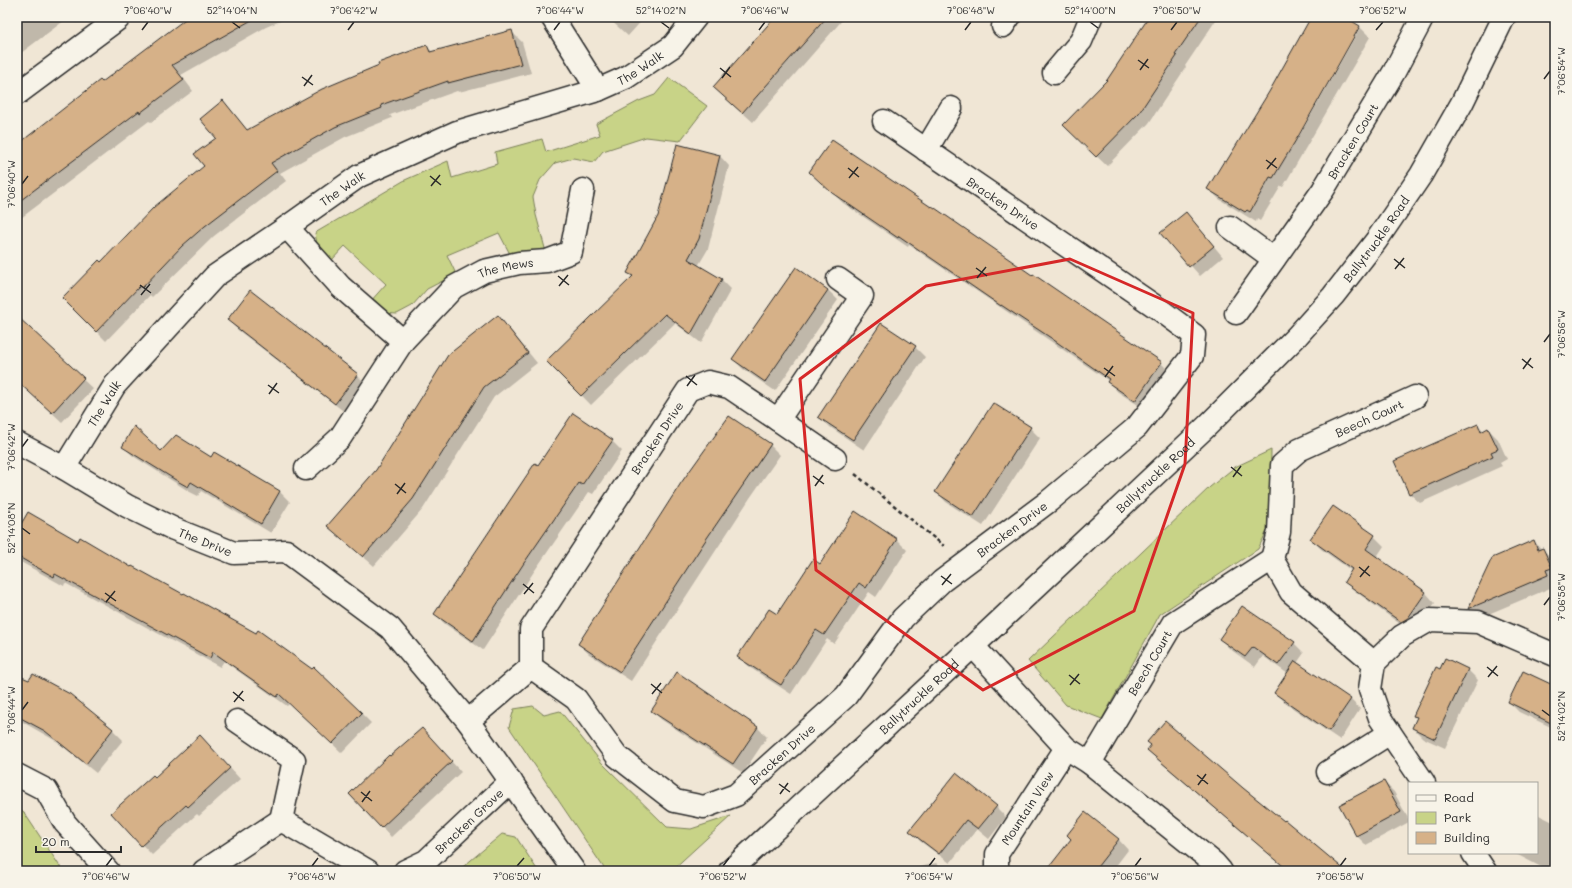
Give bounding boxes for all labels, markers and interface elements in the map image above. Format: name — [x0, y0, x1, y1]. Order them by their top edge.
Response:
text: 7°06'40"W — [124, 3, 172, 17]
text: 52°14'04"N — [207, 3, 257, 17]
text: 7°06'42"W — [330, 3, 378, 17]
text: 7°06'44"W — [536, 3, 584, 17]
text: 52°14'02"N — [636, 3, 686, 17]
text: 7°06'46"W — [741, 3, 789, 17]
text: 7°06'48"W — [947, 3, 995, 17]
text: 52°14'00"N — [1064, 3, 1116, 17]
text: 7°06'50"W — [1153, 3, 1201, 17]
text: 7°06'52"W — [1359, 3, 1407, 17]
street label: The Walk — [615, 47, 666, 88]
text: 7°06'54"W — [1554, 47, 1568, 95]
street label: Bracken Court — [1324, 100, 1382, 182]
text: 7°06'40"W — [4, 160, 18, 208]
street label: The Walk — [316, 166, 367, 210]
street label: Bracken Drive — [964, 173, 1042, 233]
street label: Ballytruckle Road — [1339, 192, 1413, 285]
street label: The Mews — [475, 254, 534, 281]
text: 7°06'56"W — [1554, 310, 1568, 358]
street label: The Walk — [83, 376, 124, 430]
street label: Beech Court — [1332, 395, 1406, 441]
street label: Bracken Drive — [627, 398, 687, 477]
text: 7°06'42"W — [4, 423, 18, 471]
street label: Ballytruckle Road — [1112, 434, 1198, 516]
street label: Bracken Drive — [973, 497, 1050, 560]
text: 52°14'08"N — [4, 503, 18, 553]
street label: The Drive — [176, 524, 235, 559]
text: 7°06'58"W — [1554, 573, 1568, 621]
street label: Beech Court — [1124, 627, 1175, 698]
street label: Ballytruckle Road — [875, 655, 962, 737]
text: 7°06'44"W — [4, 686, 18, 734]
text: 52°14'02"N — [1554, 691, 1568, 741]
street label: Bracken Drive — [745, 720, 818, 788]
street label: Mountain View — [997, 768, 1057, 848]
legend — [1408, 782, 1538, 854]
street label: Bracken Grove — [431, 785, 506, 857]
text: Road — [1444, 789, 1474, 805]
text: Park — [1444, 809, 1471, 825]
scale bar — [36, 828, 121, 854]
text: Building — [1444, 829, 1490, 845]
text: 20 m — [42, 833, 70, 849]
text: 7°06'46"W — [82, 869, 130, 883]
text: 7°06'48"W — [288, 869, 336, 883]
text: 7°06'50"W — [493, 869, 541, 883]
text: 7°06'52"W — [699, 869, 747, 883]
text: 7°06'54"W — [905, 869, 953, 883]
text: 7°06'56"W — [1111, 869, 1159, 883]
text: 7°06'58"W — [1316, 869, 1364, 883]

